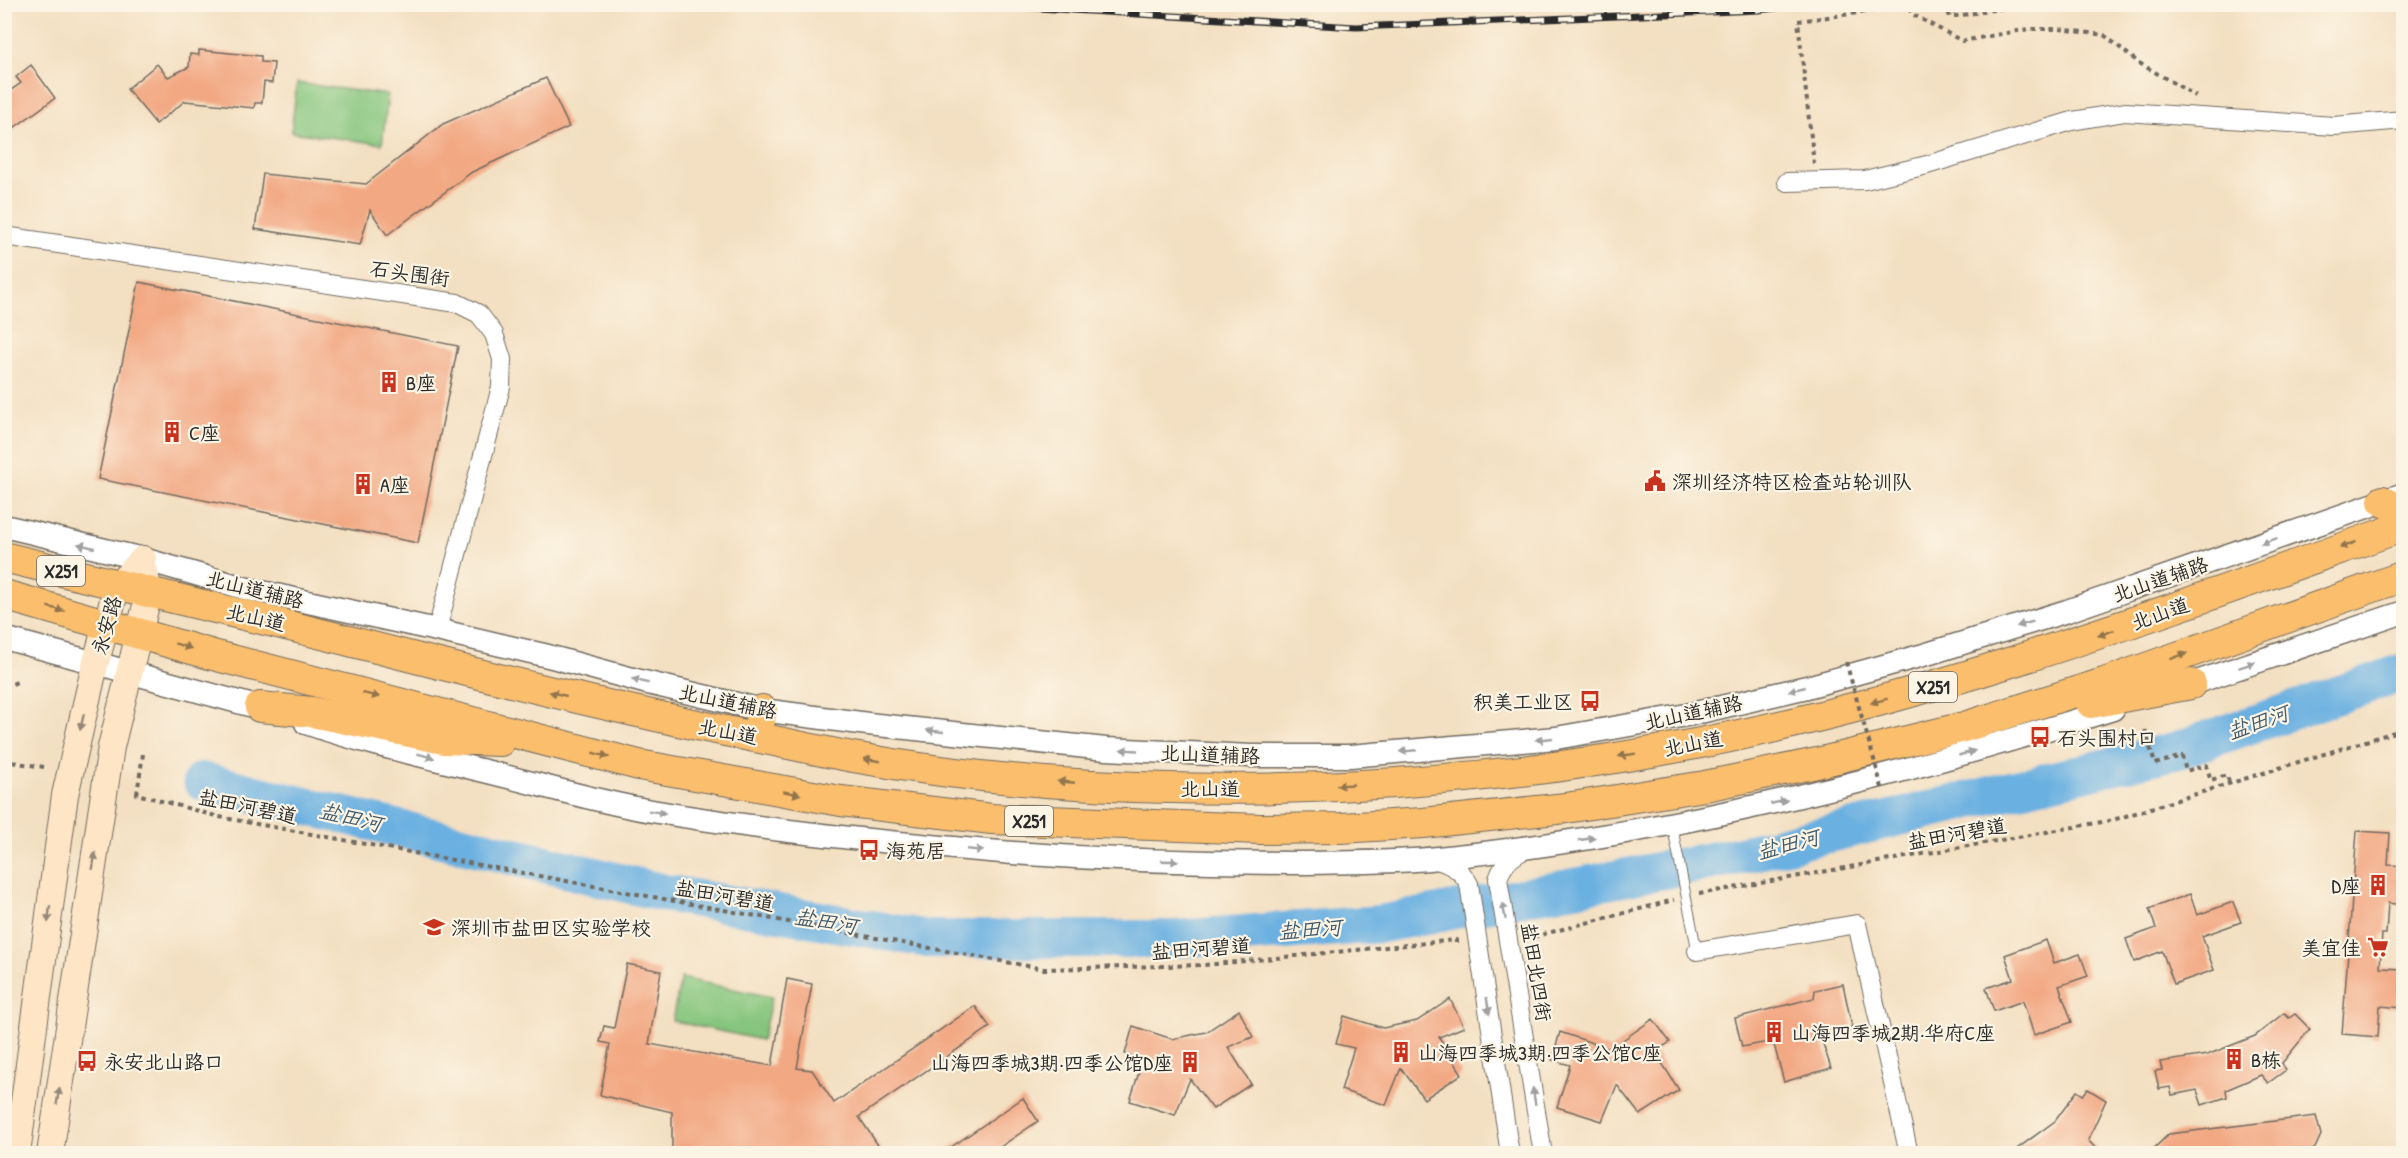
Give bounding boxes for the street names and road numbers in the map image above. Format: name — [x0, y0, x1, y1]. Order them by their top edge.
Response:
street label: 石头围街 — [369, 254, 451, 292]
street label: 北山道辅路 — [2108, 550, 2213, 608]
road number: X251 — [37, 556, 85, 586]
street label: 北山道辅路 — [203, 564, 308, 614]
street label: 北山道 — [2127, 590, 2193, 636]
street label: 永安路 — [85, 591, 128, 658]
street label: 北山道 — [224, 597, 288, 637]
road number: X251 — [1909, 672, 1957, 702]
street label: 北山道辅路 — [676, 677, 781, 725]
street label: 北山道辅路 — [1641, 688, 1746, 736]
street label: 北山道 — [696, 712, 760, 750]
street label: 北山道 — [1661, 724, 1725, 762]
street label: 北山道辅路 — [1160, 739, 1261, 769]
street label: 北山道 — [1180, 775, 1240, 802]
street label: 盐田河碧道 — [196, 782, 300, 830]
road number: X251 — [1005, 806, 1053, 836]
street label: 盐田河碧道 — [1905, 811, 2009, 855]
street label: 盐田河碧道 — [673, 873, 777, 917]
street label: 盐田北四街 — [1516, 921, 1558, 1023]
street label: 盐田河碧道 — [1150, 931, 1252, 965]

